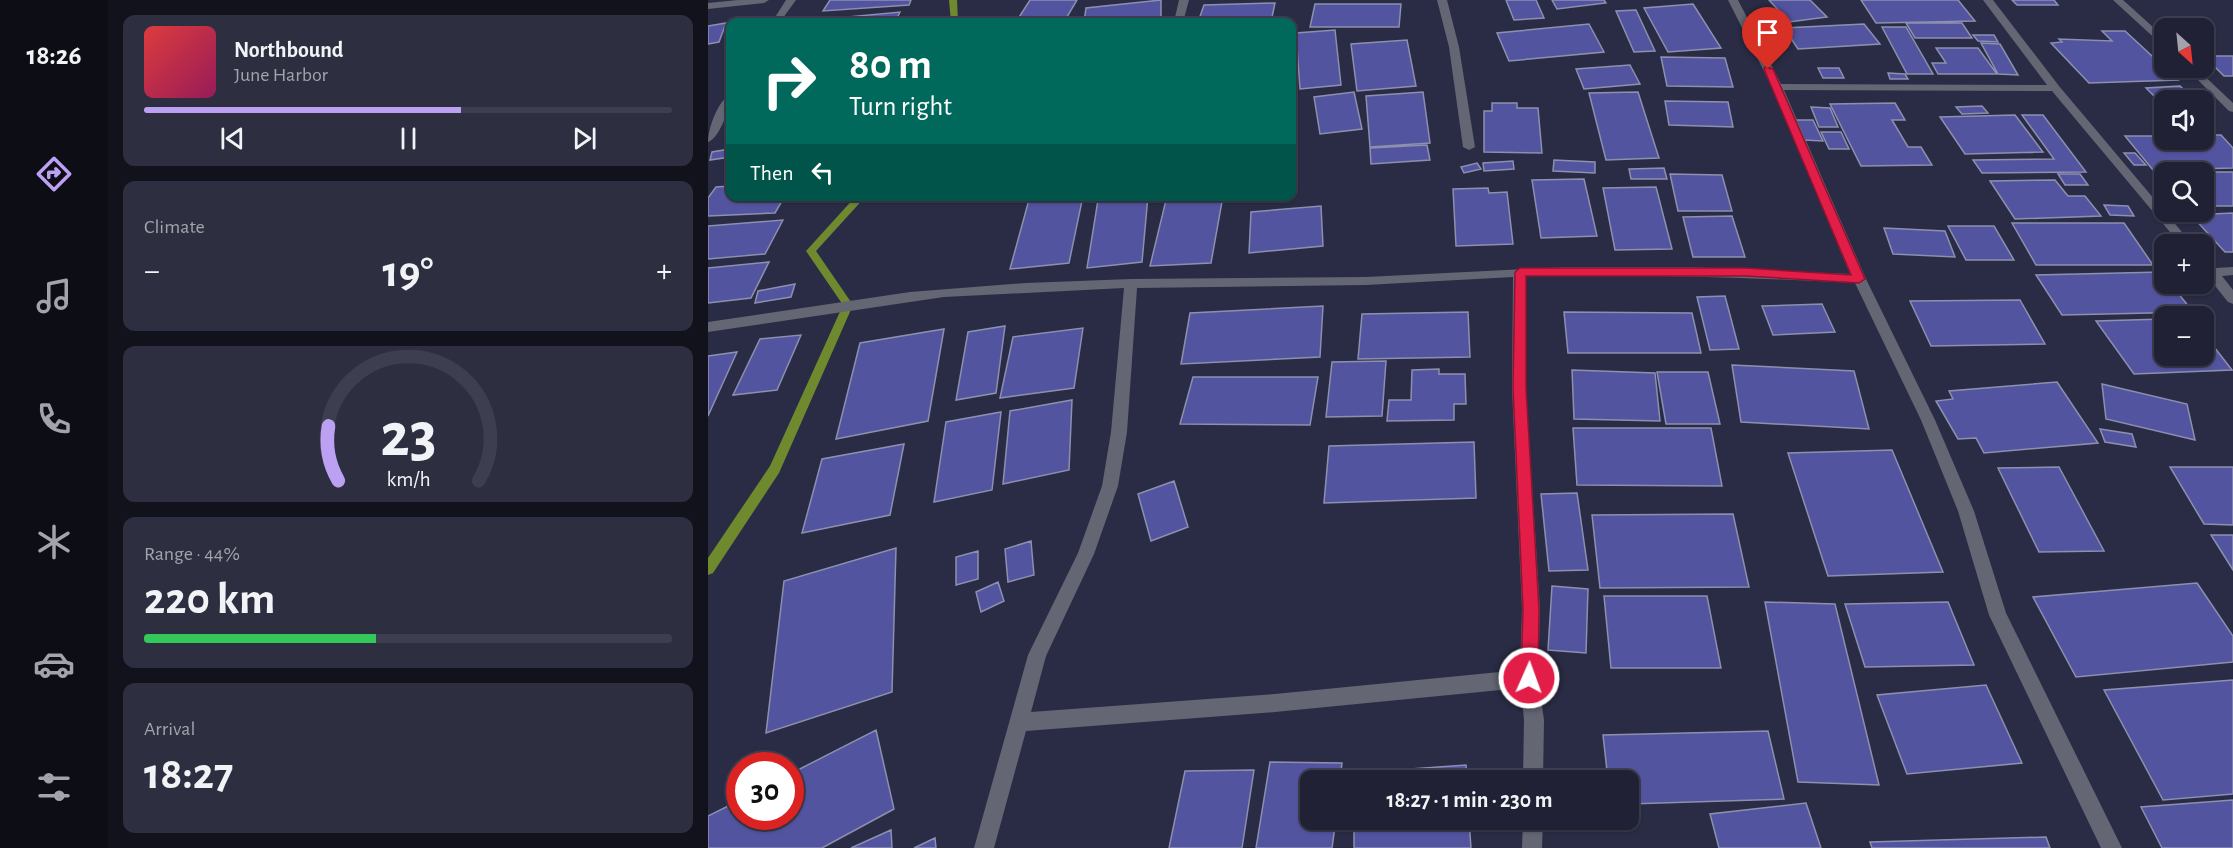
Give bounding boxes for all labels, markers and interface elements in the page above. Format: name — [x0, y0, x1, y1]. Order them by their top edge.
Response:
pin — [1742, 7, 1793, 69]
icon: arrive — [1751, 16, 1784, 49]
north arrow — [2154, 18, 2214, 78]
map controls — [2154, 18, 2214, 366]
text: Northbound — [234, 39, 343, 61]
text: 18:26 — [27, 42, 81, 69]
icon: right — [750, 42, 828, 120]
text: 80 m — [849, 44, 932, 86]
text: June Harbor — [234, 65, 328, 85]
button: sound — [2154, 90, 2214, 150]
text: Turn right — [849, 93, 952, 120]
icon: previous — [216, 122, 249, 155]
icon: pause — [392, 122, 425, 155]
icon: next — [568, 122, 601, 155]
icon: directions — [33, 153, 75, 195]
icon: left — [806, 156, 839, 189]
text: Then — [750, 162, 794, 184]
button: search — [2154, 162, 2214, 222]
text: Climate — [144, 217, 205, 237]
button: + — [2154, 234, 2214, 294]
text: 19° — [382, 250, 434, 295]
text: − — [144, 255, 160, 288]
text: + — [656, 255, 672, 288]
icon: music — [33, 275, 75, 317]
button: − — [2154, 306, 2214, 366]
icon: phone — [33, 398, 75, 440]
text: 23 — [380, 405, 436, 467]
text: km/h — [386, 469, 430, 490]
icon: climate — [33, 521, 75, 563]
text: Range · 44% — [144, 544, 240, 564]
text: 220 km — [144, 577, 275, 622]
icon: car — [33, 643, 75, 685]
position arrow — [1497, 646, 1561, 710]
text: Arrival — [144, 719, 195, 739]
text: 18:27 — [144, 752, 233, 797]
speed limit sign: 30 — [726, 752, 804, 830]
icon: filters — [33, 766, 75, 808]
text: 18:27 · 1 min · 230 m — [1387, 789, 1552, 811]

